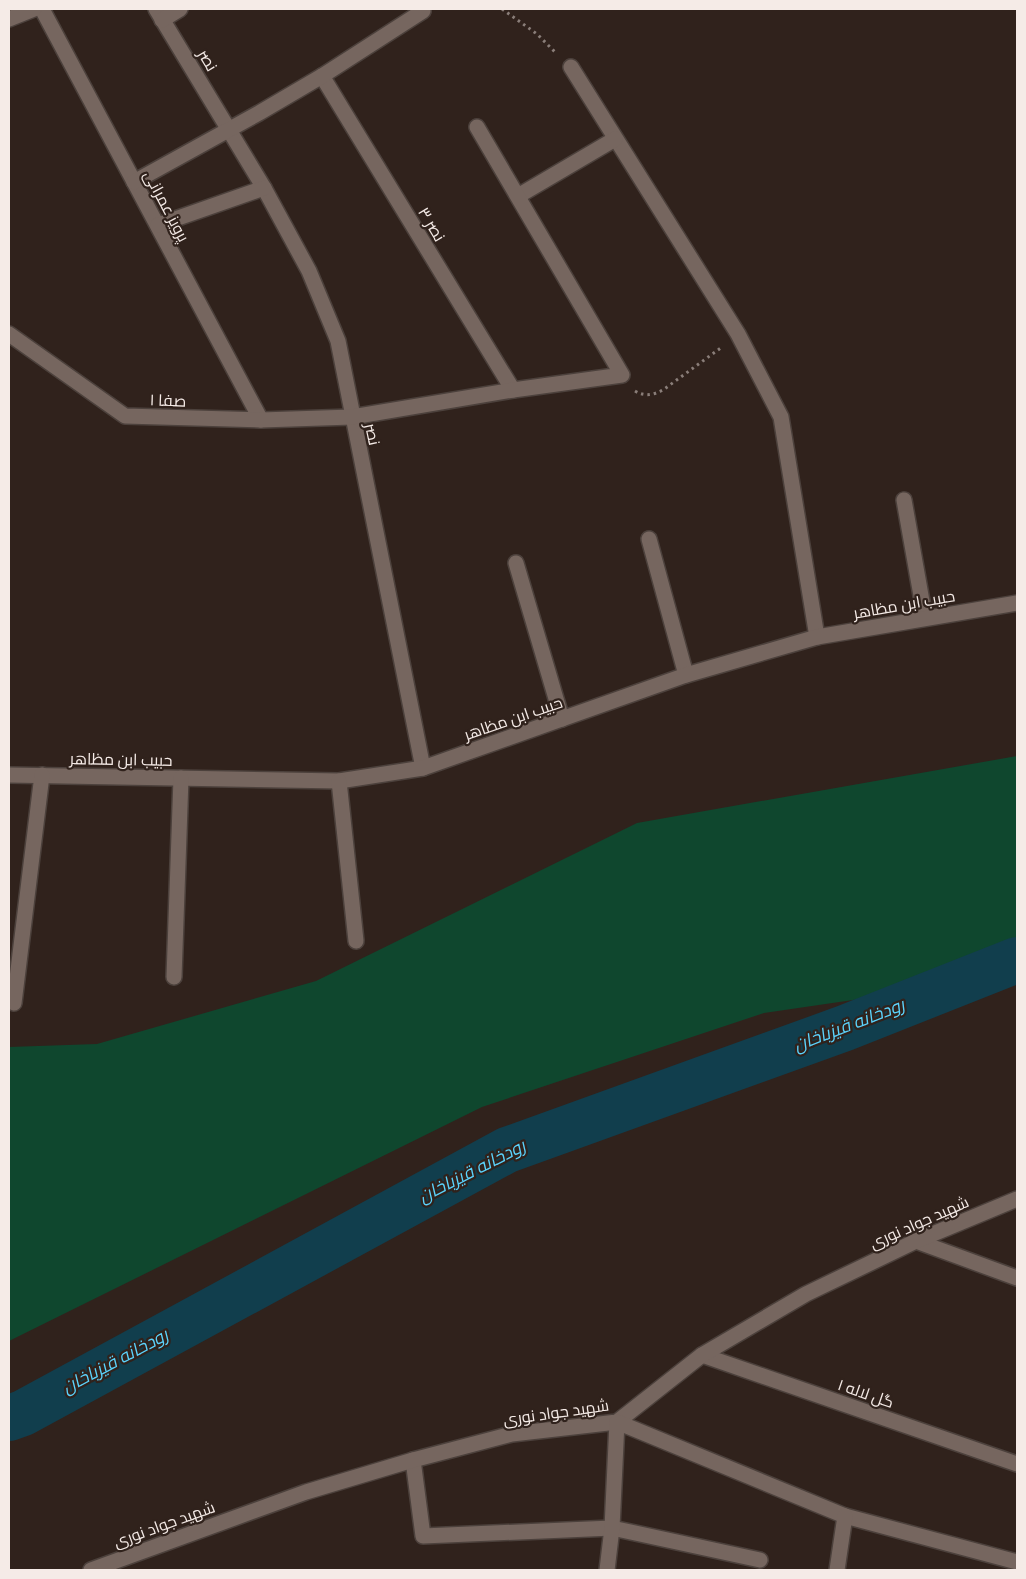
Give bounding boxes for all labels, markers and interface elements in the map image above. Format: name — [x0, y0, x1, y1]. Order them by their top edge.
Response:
street label: نصر — [193, 45, 221, 75]
street label: پرویز عمرانی — [138, 167, 194, 247]
street label: نصر ۳ — [414, 204, 449, 245]
street label: صفا ۱ — [149, 390, 187, 410]
street label: نصر — [361, 420, 384, 447]
street label: حبیب ابن مظاهر — [851, 586, 957, 624]
street label: حبیب ابن مظاهر — [460, 693, 565, 745]
street label: حبیب ابن مظاهر — [68, 749, 173, 771]
water label: رودخانه قیزباخان — [790, 993, 909, 1056]
water label: رودخانه قیزباخان — [415, 1134, 530, 1207]
street label: شهید جواد نوری — [867, 1192, 972, 1254]
water label: رودخانه قیزباخان — [58, 1323, 173, 1398]
street label: گل لاله ۱ — [835, 1375, 896, 1413]
street label: شهید جواد نوری — [502, 1396, 610, 1430]
street label: شهید جواد نوری — [111, 1497, 218, 1553]

